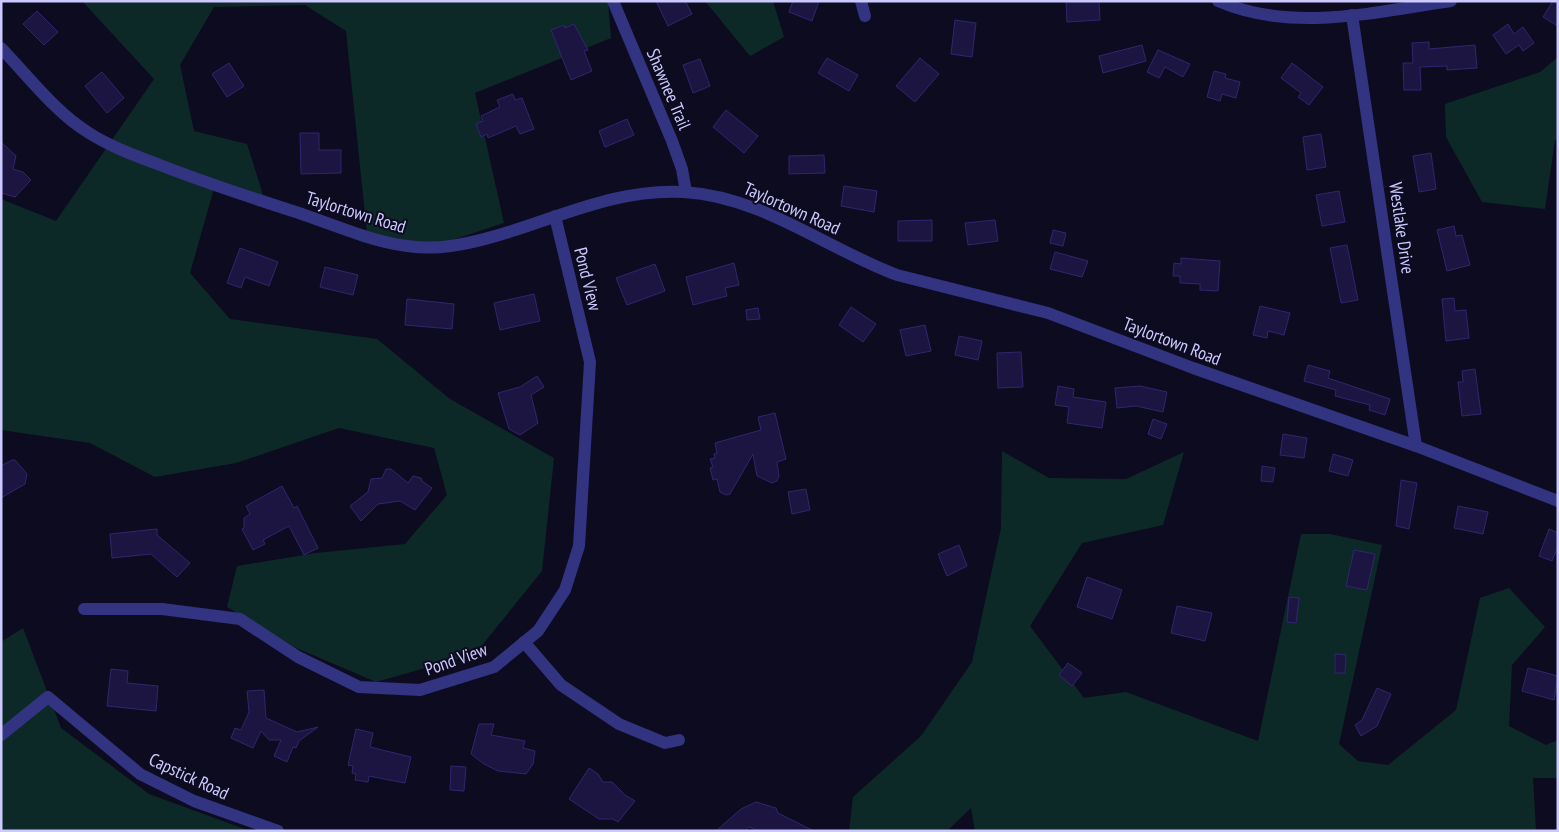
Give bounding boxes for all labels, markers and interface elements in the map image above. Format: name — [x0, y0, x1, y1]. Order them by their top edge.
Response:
street label: Shawnee Trail — [642, 45, 697, 134]
street label: Taylortown Road — [740, 176, 844, 240]
street label: Westlake Drive — [1384, 181, 1420, 275]
street label: Taylortown Road — [303, 186, 409, 238]
street label: Pond View — [569, 245, 607, 313]
street label: Taylortown Road — [1120, 312, 1224, 370]
street label: Pond View — [422, 637, 491, 680]
street label: Capstick Road — [145, 748, 233, 804]

